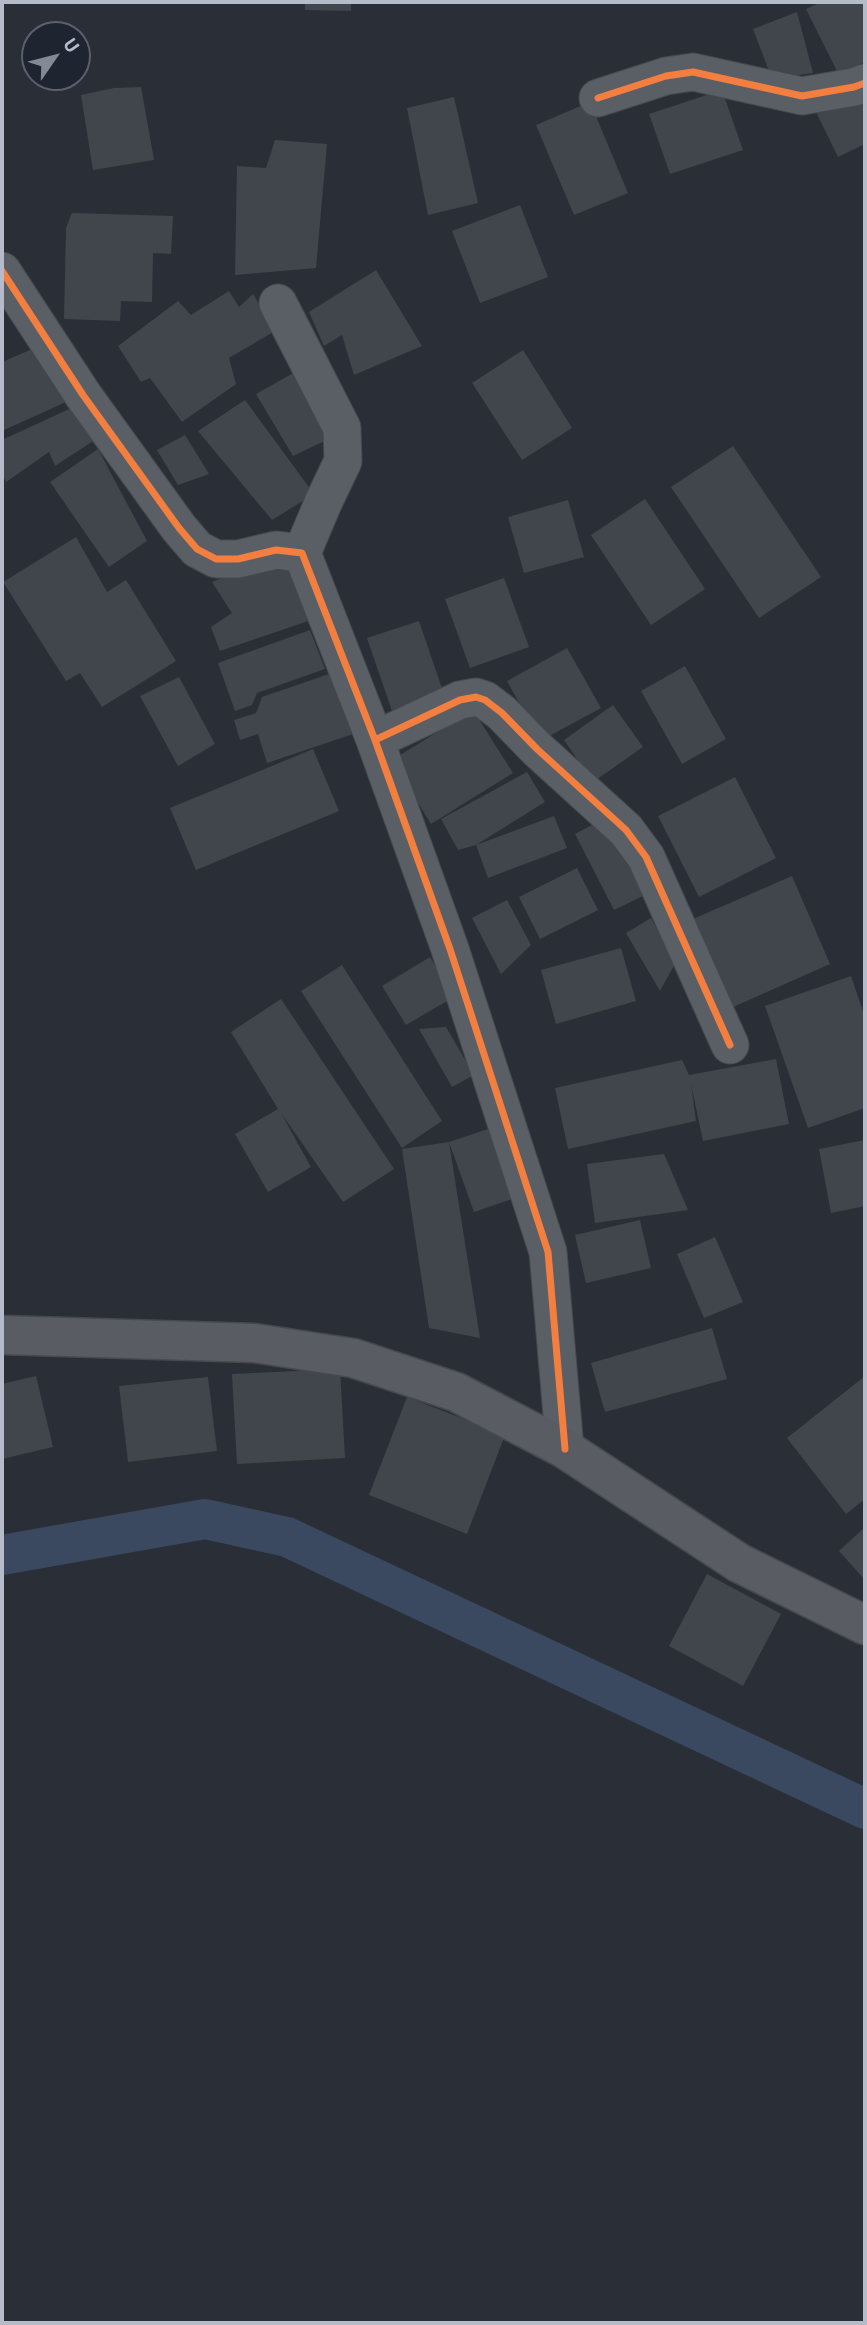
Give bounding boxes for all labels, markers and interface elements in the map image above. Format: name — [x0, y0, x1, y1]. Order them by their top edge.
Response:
north arrow — [21, 21, 91, 91]
text: U — [59, 33, 85, 56]

